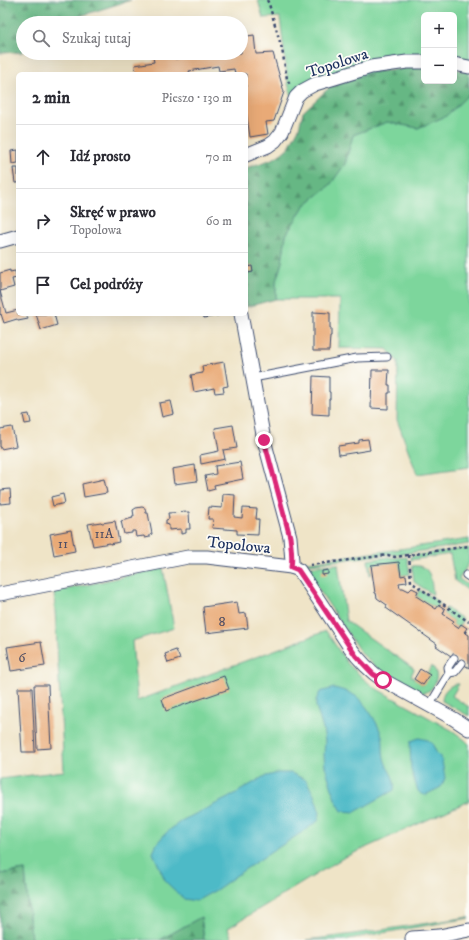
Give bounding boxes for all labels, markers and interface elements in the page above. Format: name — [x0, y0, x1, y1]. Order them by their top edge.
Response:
map controls — [421, 12, 457, 84]
button: + — [421, 12, 457, 48]
search box — [16, 16, 248, 60]
icon: search — [30, 27, 52, 49]
text: Szukaj tutaj — [62, 29, 131, 48]
street label: Topolowa — [304, 44, 371, 82]
button: − — [421, 48, 457, 84]
text: 2 min — [32, 87, 70, 109]
text: Pieszo · 130 m — [162, 90, 232, 106]
icon: ahead — [32, 146, 54, 168]
text: Idź prosto — [70, 147, 131, 166]
text: 70 m — [206, 149, 232, 165]
text: Skręć w prawo — [70, 203, 156, 222]
icon: right — [32, 210, 54, 232]
text: 60 m — [206, 213, 232, 229]
text: Topolowa — [70, 222, 122, 238]
icon: arrive — [32, 274, 54, 296]
text: Cel podróży — [70, 275, 143, 294]
route end — [255, 431, 273, 449]
house number: 11A — [94, 525, 115, 543]
street label: Topolowa — [206, 532, 272, 558]
house number: 11 — [58, 535, 68, 553]
house number: 8 — [218, 613, 226, 631]
house number: 6 — [18, 649, 26, 667]
route start — [374, 671, 392, 689]

